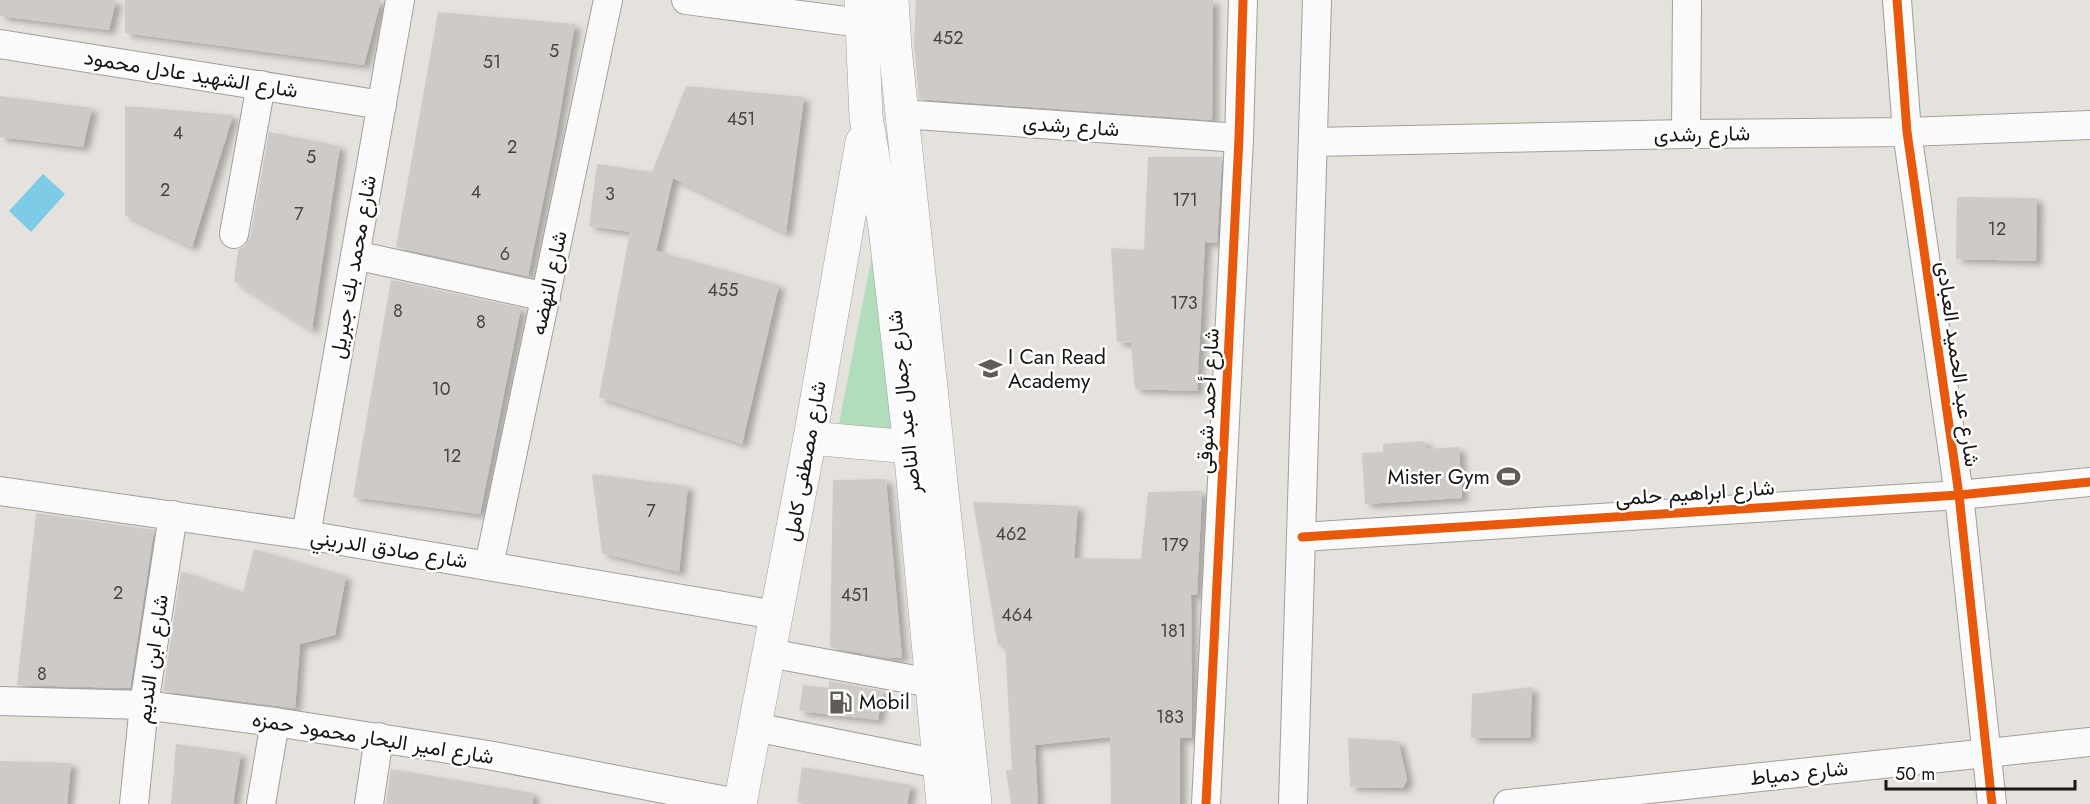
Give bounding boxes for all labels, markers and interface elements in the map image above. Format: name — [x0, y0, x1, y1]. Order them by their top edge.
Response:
house number: 452 — [933, 25, 963, 51]
house number: 5 — [549, 38, 559, 64]
street label: شارع الشهيد عادل محمود — [82, 42, 300, 106]
house number: 51 — [483, 49, 501, 75]
house number: 451 — [727, 106, 755, 132]
street label: شارع رشدى — [1022, 108, 1120, 144]
street label: شارع رشدى — [1653, 118, 1751, 150]
house number: 4 — [173, 120, 183, 146]
house number: 2 — [507, 134, 517, 160]
house number: 5 — [306, 144, 316, 170]
street label: شارع محمد بك جبريل — [322, 173, 384, 361]
house number: 2 — [160, 177, 170, 203]
house number: 4 — [471, 179, 481, 205]
house number: 3 — [605, 181, 615, 207]
house number: 171 — [1172, 187, 1198, 213]
house number: 7 — [294, 201, 304, 227]
house number: 12 — [1988, 216, 2006, 242]
street label: شارع النهضه — [523, 228, 575, 338]
house number: 6 — [500, 241, 510, 267]
street label: شارع عبد الحميد العبادى — [1929, 259, 1987, 469]
house number: 455 — [708, 277, 738, 303]
house number: 173 — [1170, 290, 1198, 316]
house number: 8 — [393, 298, 403, 324]
house number: 8 — [476, 309, 486, 335]
street label: شارع جمال عبد الناصر — [879, 309, 929, 496]
street label: شارع أحمد شوقى — [1189, 327, 1227, 475]
place label: I Can Read Academy — [1008, 342, 1106, 396]
school or university icon: I Can Read Academy — [977, 356, 1003, 382]
house number: 10 — [432, 376, 451, 402]
street label: شارع مصطفى كامل — [776, 378, 834, 544]
house number: 12 — [443, 443, 461, 469]
place label: Mister Gym — [1387, 462, 1490, 492]
sports icon: Mister Gym — [1495, 464, 1521, 490]
street label: شارع ابراهيم حلمى — [1614, 472, 1776, 514]
house number: 7 — [646, 498, 656, 524]
house number: 462 — [995, 521, 1027, 547]
street label: شارع صادق الدريني — [308, 522, 470, 578]
house number: 179 — [1161, 532, 1189, 558]
house number: 2 — [113, 580, 123, 606]
house number: 451 — [841, 582, 869, 608]
street label: شارع ابن النديم — [128, 593, 176, 725]
house number: 464 — [1001, 602, 1033, 628]
house number: 181 — [1160, 618, 1186, 644]
house number: 8 — [37, 661, 47, 687]
place label: Mobil — [859, 687, 910, 717]
fuel station icon: Mobil — [828, 689, 854, 715]
street label: شارع امير البحار محمود حمزه — [250, 704, 496, 772]
house number: 183 — [1156, 704, 1184, 730]
street label: شارع دمياط — [1748, 753, 1850, 793]
scale bar — [1886, 753, 2075, 791]
text: 50 m — [1895, 761, 1935, 787]

